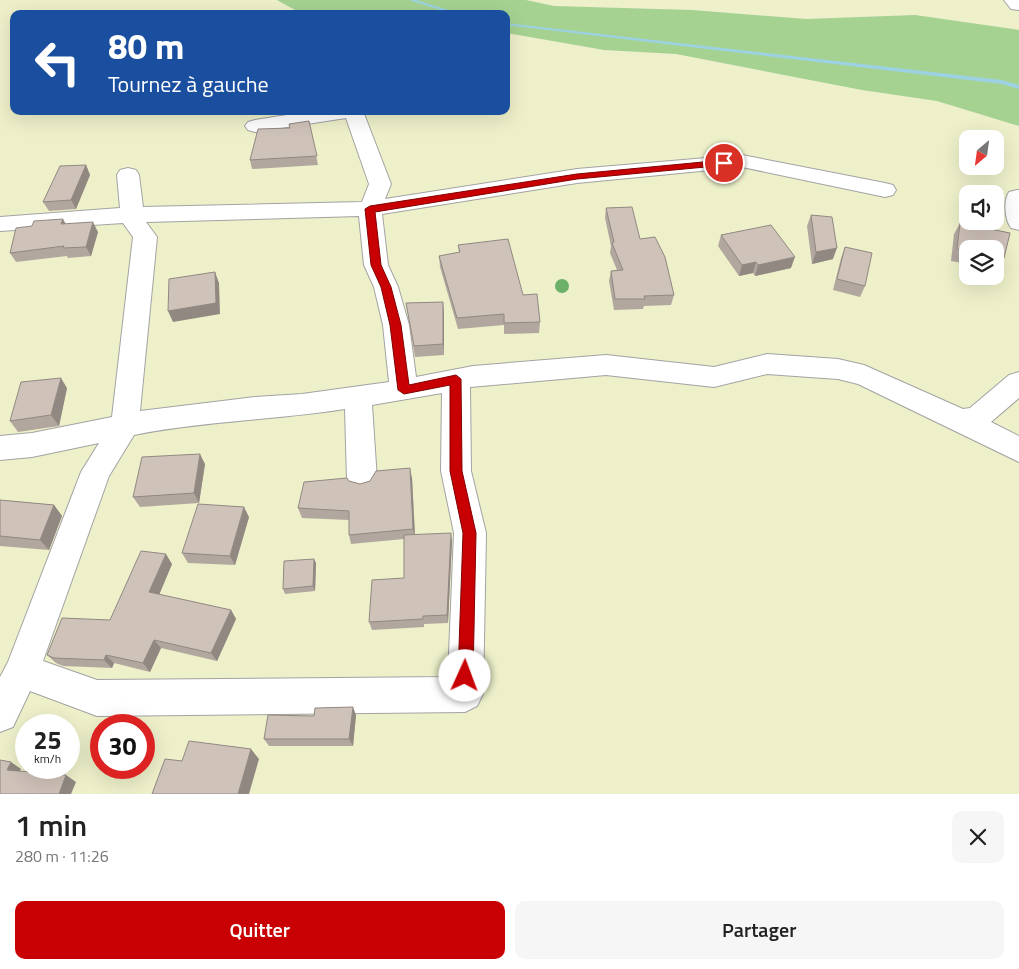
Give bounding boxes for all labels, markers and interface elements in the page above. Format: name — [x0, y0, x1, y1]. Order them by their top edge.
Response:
text: 80 m — [108, 19, 184, 73]
icon: left — [25, 30, 90, 95]
text: Tournez à gauche — [108, 67, 269, 101]
north arrow — [959, 130, 1004, 175]
map controls — [959, 130, 1004, 285]
pin — [703, 142, 745, 184]
icon: arrive — [710, 149, 738, 177]
button: sound — [959, 185, 1004, 230]
button: layers — [959, 240, 1004, 285]
position arrow — [438, 649, 490, 701]
speed limit sign: 30 — [90, 714, 155, 779]
text: 25 — [33, 721, 62, 759]
text: km/h — [34, 749, 61, 768]
text: 1 min — [15, 802, 87, 848]
button: close — [952, 811, 1004, 863]
text: 280 m · 11:26 — [15, 844, 109, 868]
button: Quitter — [15, 901, 505, 959]
button: Partager — [515, 901, 1004, 959]

